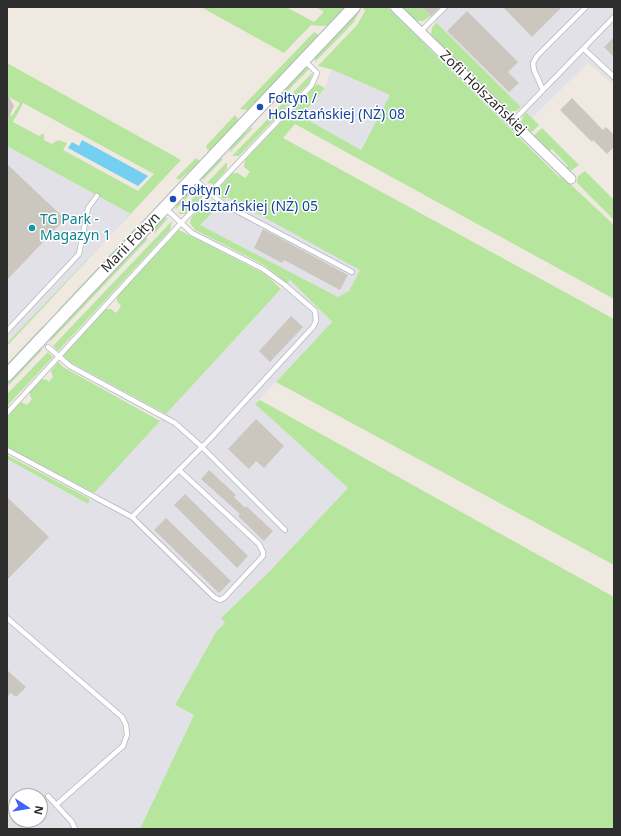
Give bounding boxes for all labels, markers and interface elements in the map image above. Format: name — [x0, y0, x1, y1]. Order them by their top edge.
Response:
street label: Zofii Holszańskiej — [436, 47, 530, 139]
place label: Fołtyn / Holsztańskiej (NŻ) 08 — [268, 91, 405, 124]
marker: Fołtyn / Holsztańskiej (NŻ) 08 — [255, 102, 265, 112]
place label: Fołtyn / Holsztańskiej (NŻ) 05 — [181, 183, 318, 216]
marker: Fołtyn / Holsztańskiej (NŻ) 05 — [168, 194, 178, 204]
street label: Marii Fołtyn — [98, 209, 164, 277]
place label: TG Park - Magazyn 1 — [40, 212, 111, 244]
marker: TG Park - Magazyn 1 — [27, 223, 37, 233]
north arrow — [8, 788, 48, 828]
text: N — [31, 804, 48, 816]

